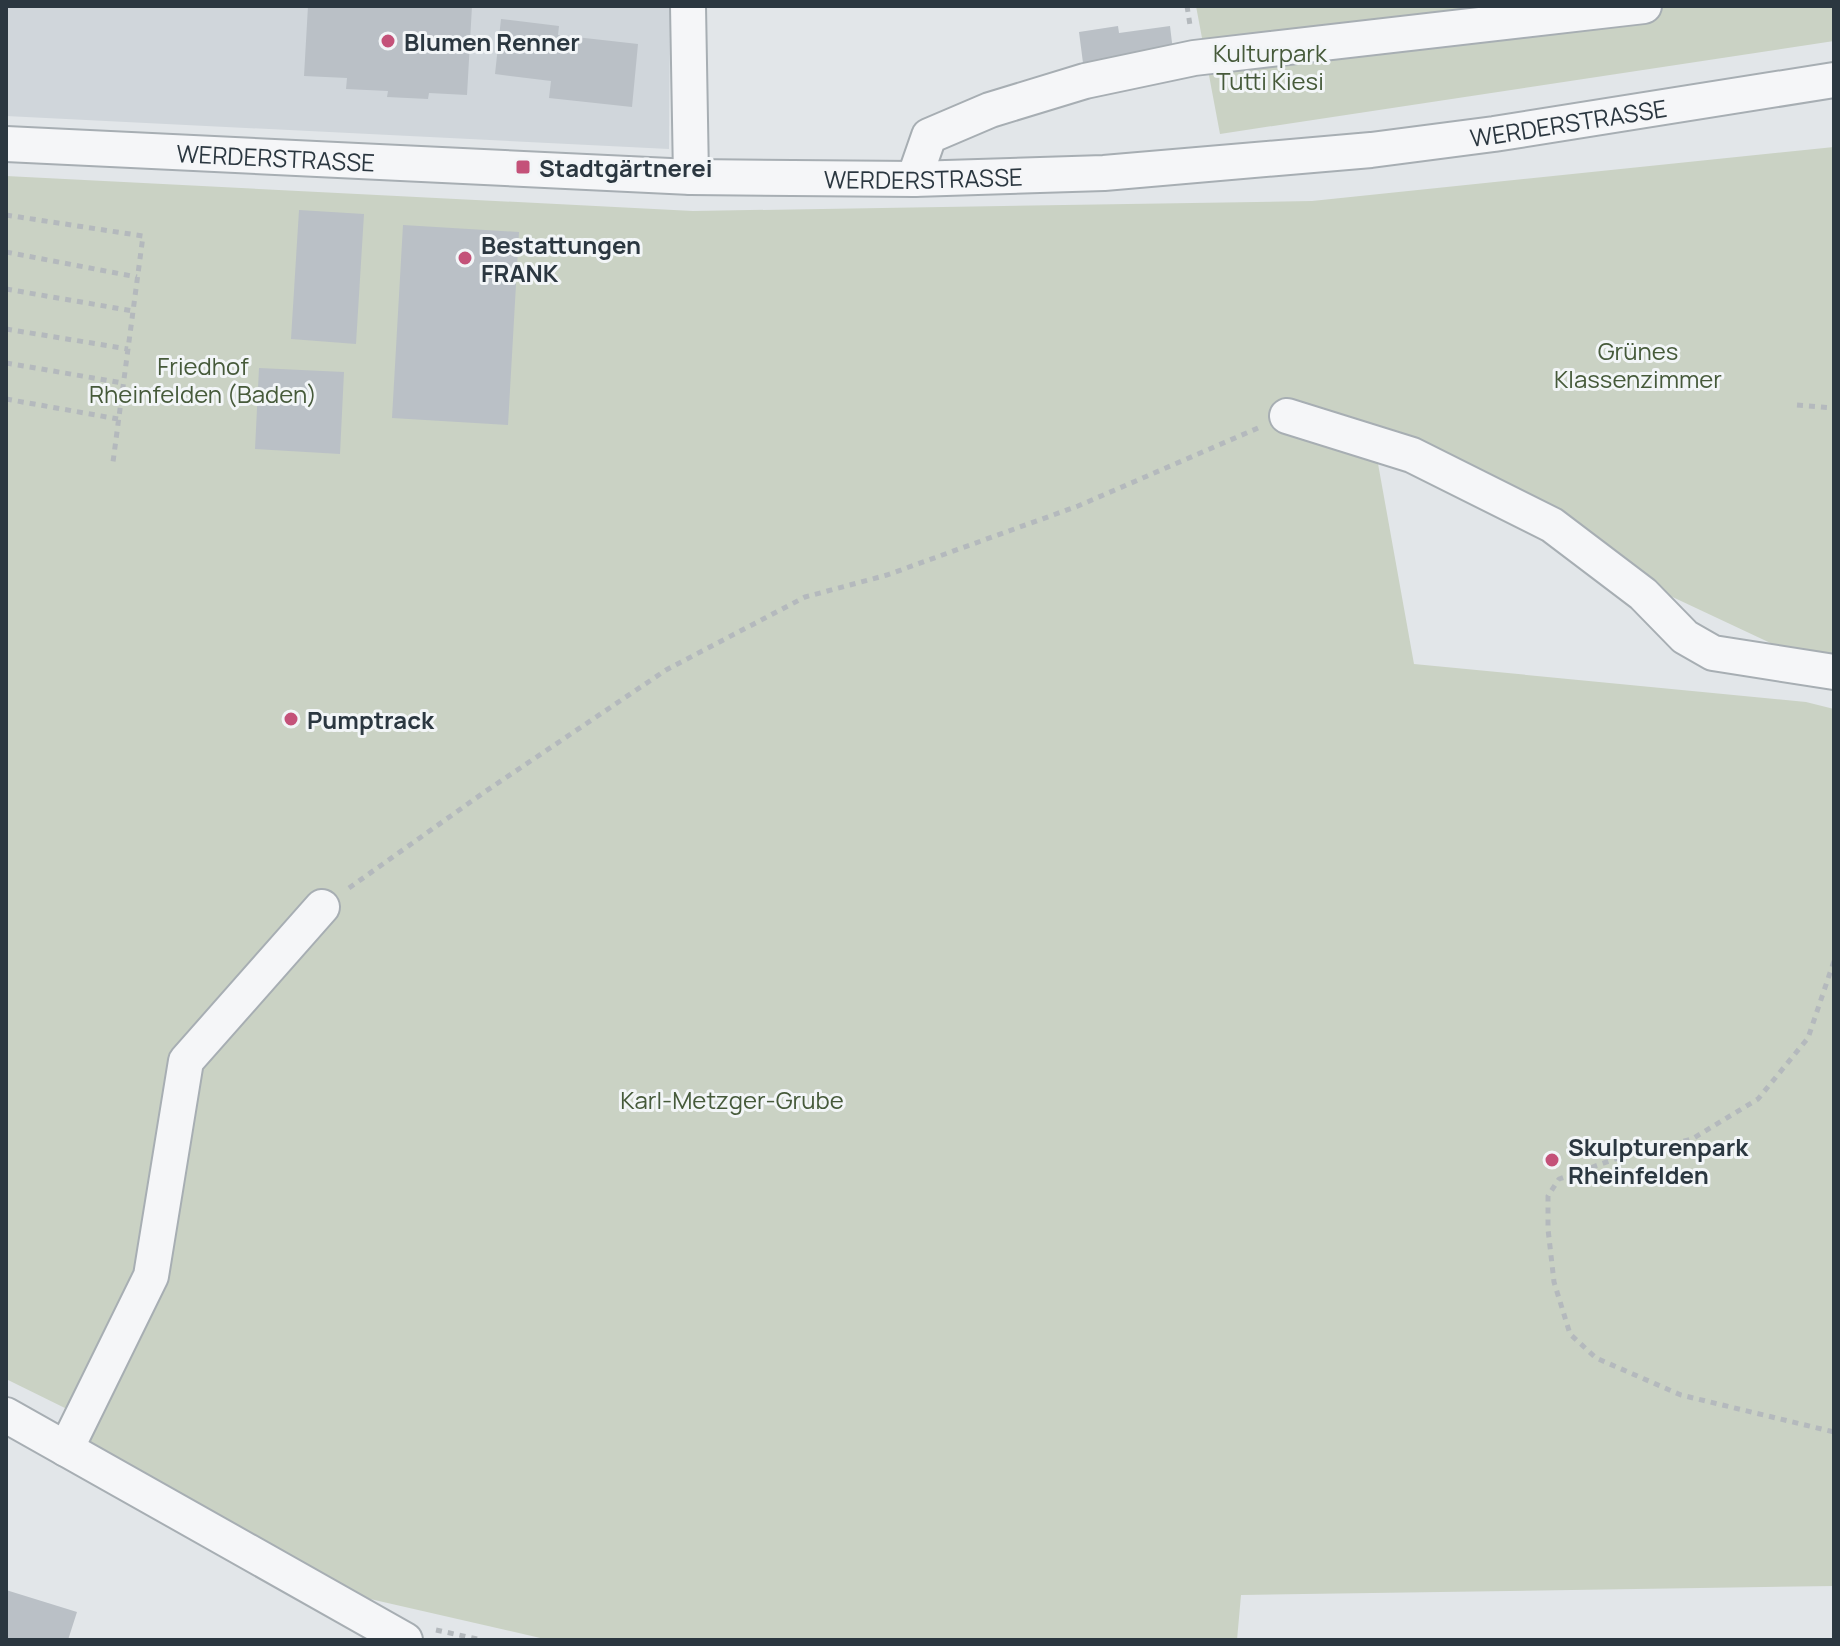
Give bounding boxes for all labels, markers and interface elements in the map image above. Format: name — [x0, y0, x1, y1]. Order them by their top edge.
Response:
place label: Blumen Renner — [404, 25, 580, 58]
marker: Blumen Renner — [379, 32, 397, 50]
park label: Kulturpark Tutti Kiesi — [1213, 36, 1328, 97]
street label: WERDERSTRASSE — [1468, 90, 1669, 154]
street label: WERDERSTRASSE — [176, 136, 376, 178]
place label: Stadtgärtnerei — [539, 151, 713, 184]
marker: Stadtgärtnerei — [514, 158, 532, 176]
street label: WERDERSTRASSE — [824, 159, 1023, 196]
place label: Bestattungen FRANK — [481, 228, 641, 289]
marker: Bestattungen FRANK — [456, 249, 474, 267]
park label: Grünes Klassenzimmer — [1554, 334, 1722, 395]
park label: Friedhof Rheinfelden (Baden) — [89, 349, 317, 410]
place label: Pumptrack — [307, 703, 435, 736]
marker: Pumptrack — [282, 710, 300, 728]
park label: Karl-Metzger-Grube — [620, 1083, 844, 1116]
place label: Skulpturenpark Rheinfelden — [1568, 1130, 1749, 1191]
marker: Skulpturenpark Rheinfelden — [1543, 1151, 1561, 1169]

